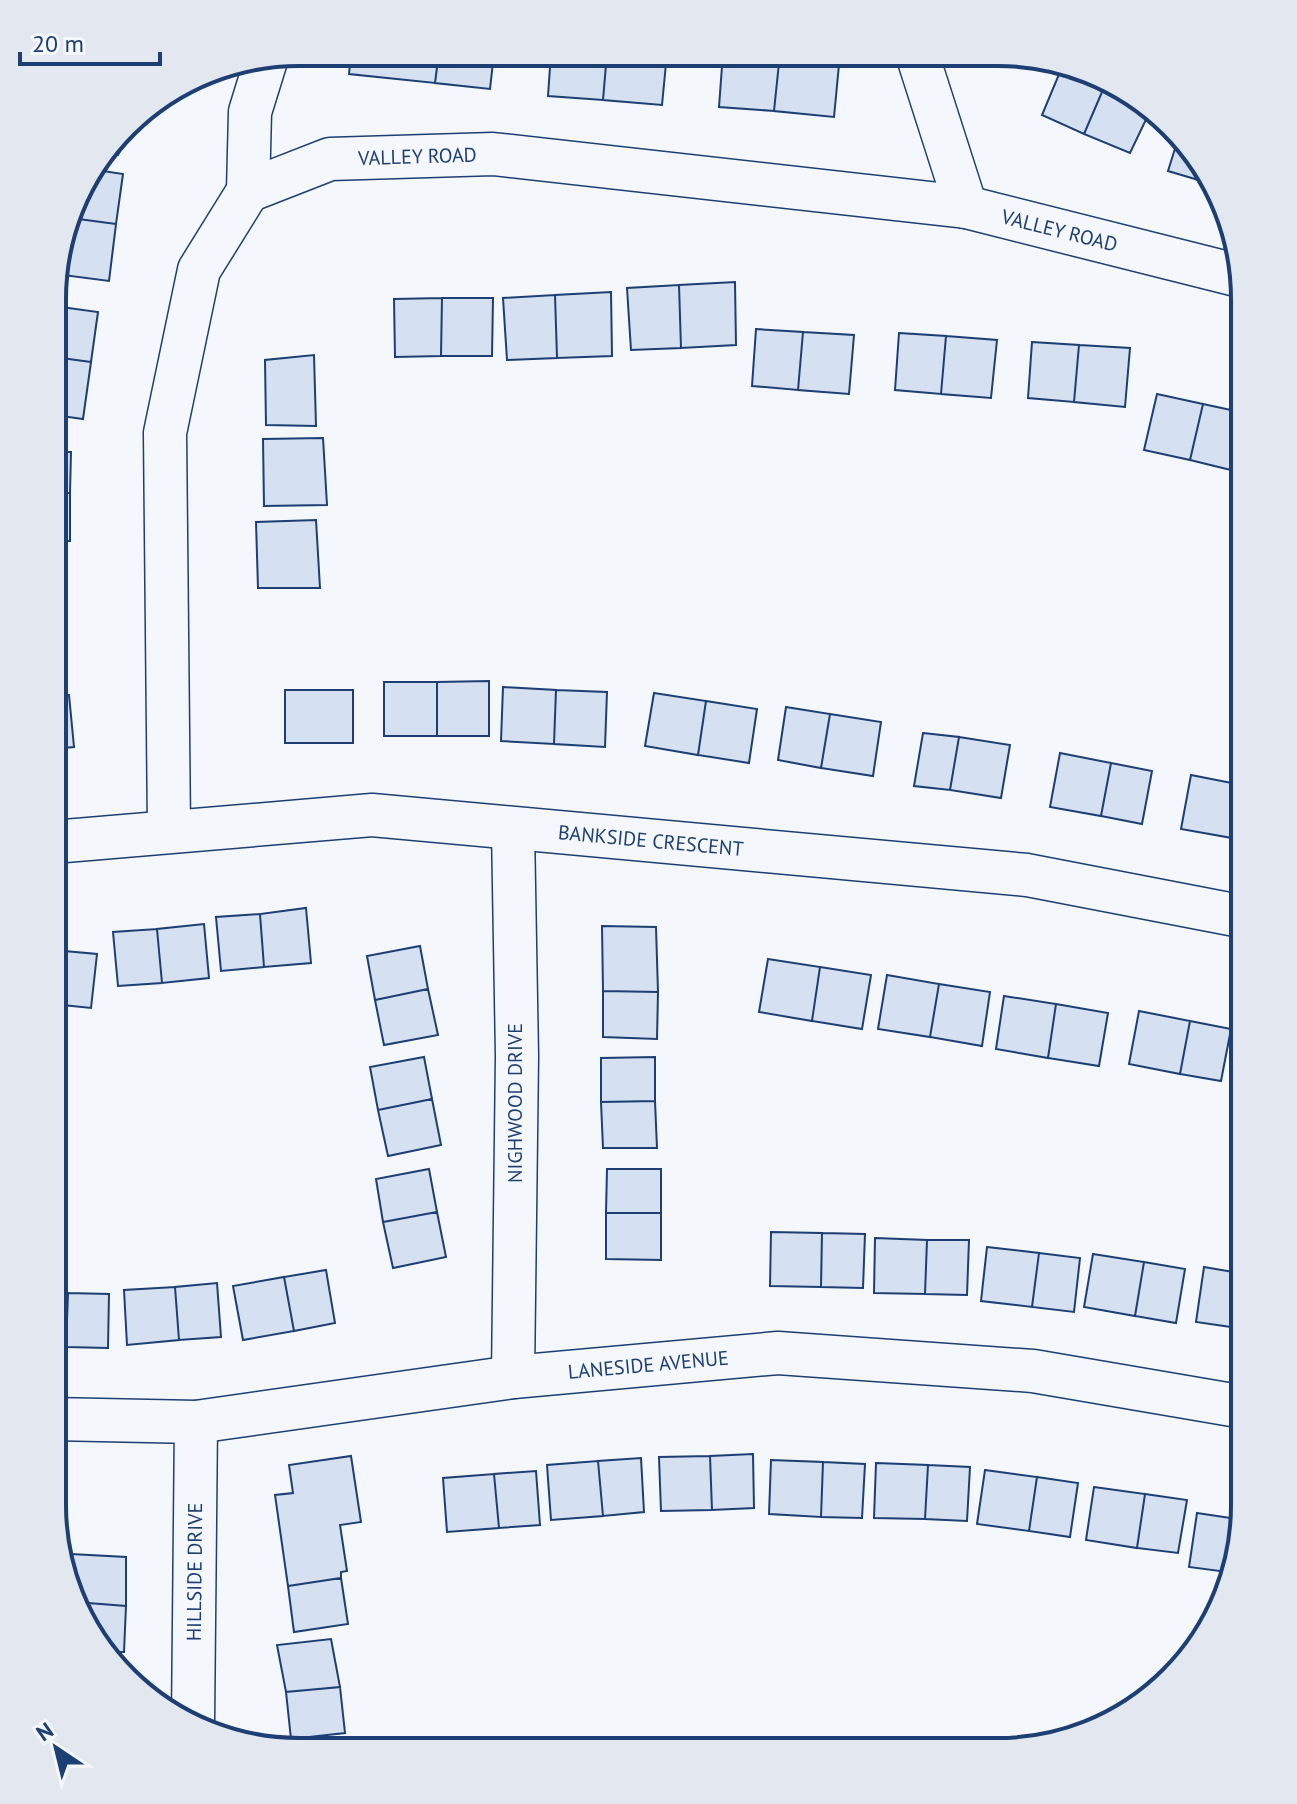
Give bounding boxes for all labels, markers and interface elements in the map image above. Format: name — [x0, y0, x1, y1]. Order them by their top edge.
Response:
scale bar — [20, 16, 160, 66]
text: 20 m — [32, 28, 84, 59]
street label: VALLEY ROAD — [357, 142, 477, 171]
street label: VALLEY ROAD — [998, 203, 1120, 258]
street label: BANKSIDE CRESCENT — [557, 819, 745, 862]
street label: NIGHWOOD DRIVE — [502, 1023, 528, 1183]
street label: LANESIDE AVENUE — [567, 1345, 730, 1385]
street label: HILLSIDE DRIVE — [181, 1503, 208, 1641]
north arrow — [16, 1708, 96, 1788]
text: N — [31, 1716, 58, 1747]

